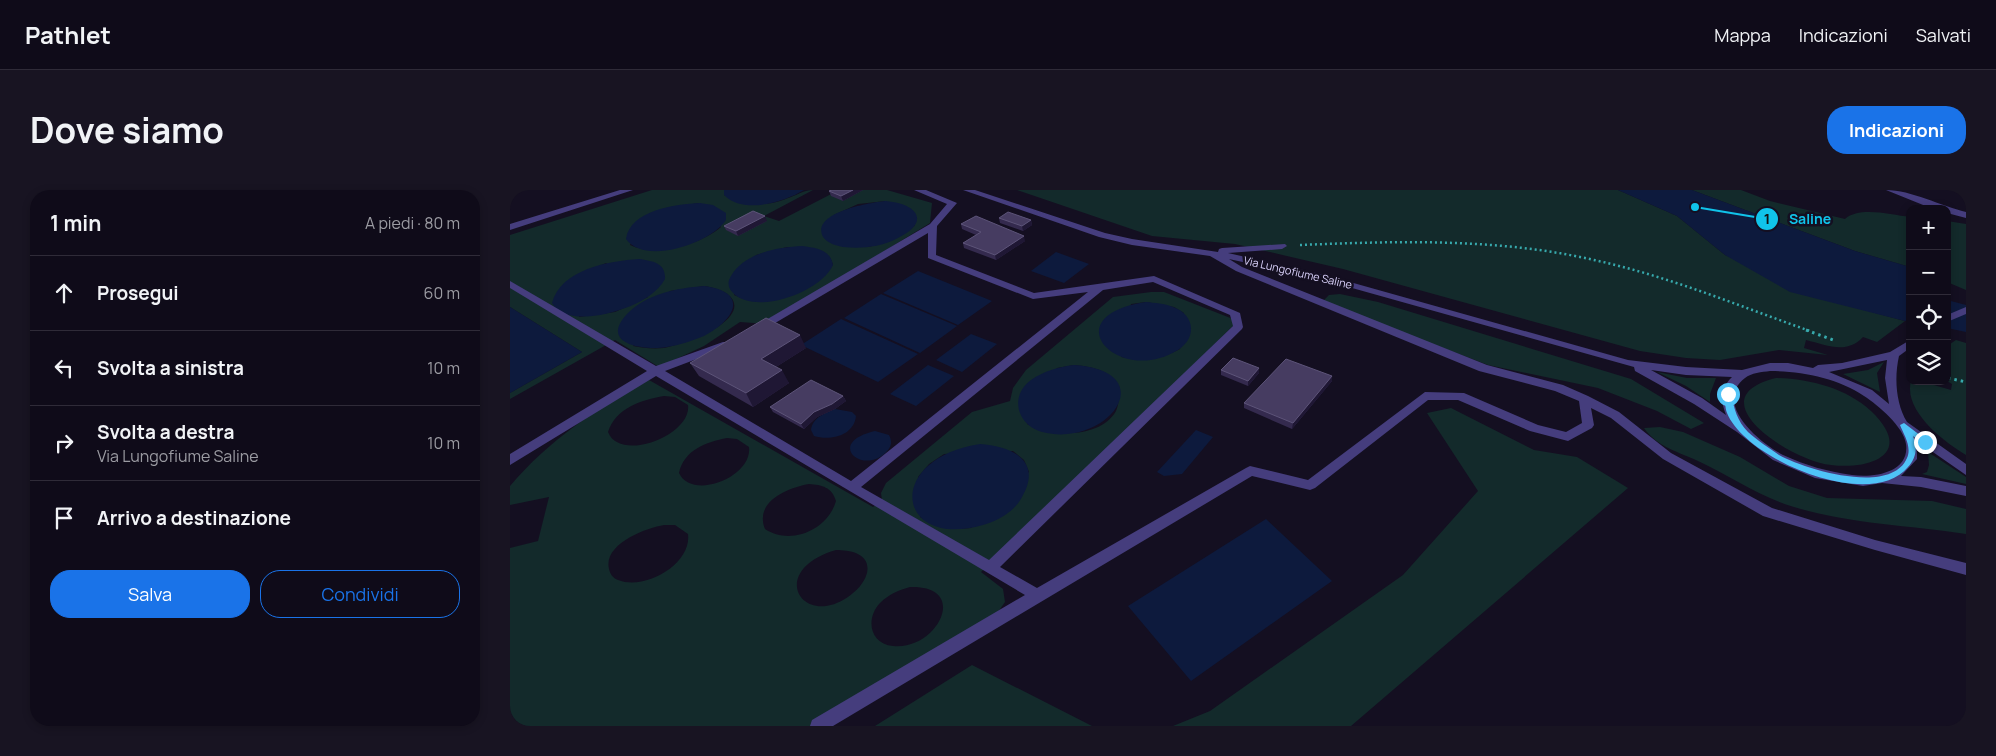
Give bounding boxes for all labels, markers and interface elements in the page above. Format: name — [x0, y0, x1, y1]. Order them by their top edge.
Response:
text: Pathlet — [25, 18, 111, 51]
text: Mappa — [1714, 23, 1771, 47]
text: Indicazioni — [1799, 23, 1888, 47]
text: Salvati — [1916, 23, 1971, 47]
text: Dove siamo — [30, 106, 224, 154]
button: Indicazioni — [1827, 106, 1966, 154]
callout: Saline — [1754, 205, 1841, 234]
map controls — [1906, 205, 1951, 385]
button: + — [1906, 205, 1951, 250]
text: 1 — [1764, 208, 1770, 229]
text: 1 min — [50, 209, 101, 237]
text: Saline — [1789, 209, 1831, 228]
text: A piedi · 80 m — [365, 212, 460, 234]
button: − — [1906, 250, 1951, 295]
street label: Via Lungofiume Saline — [1242, 252, 1354, 292]
icon: ahead — [50, 279, 78, 307]
text: Prosegui — [97, 280, 179, 306]
text: 60 m — [424, 282, 460, 304]
button: locate — [1906, 295, 1951, 340]
button: layers — [1906, 340, 1951, 385]
icon: left — [50, 354, 78, 382]
text: Svolta a sinistra — [97, 355, 244, 381]
text: 10 m — [427, 357, 460, 379]
route start — [1717, 383, 1740, 406]
text: Svolta a destra — [97, 419, 234, 445]
icon: right — [50, 429, 78, 457]
route end — [1914, 431, 1937, 454]
text: 10 m — [427, 432, 460, 454]
text: Via Lungofiume Saline — [97, 445, 259, 467]
icon: arrive — [50, 504, 78, 532]
text: Arrivo a destinazione — [97, 505, 291, 531]
button: Salva — [50, 570, 250, 618]
button: Condividi — [260, 570, 460, 618]

